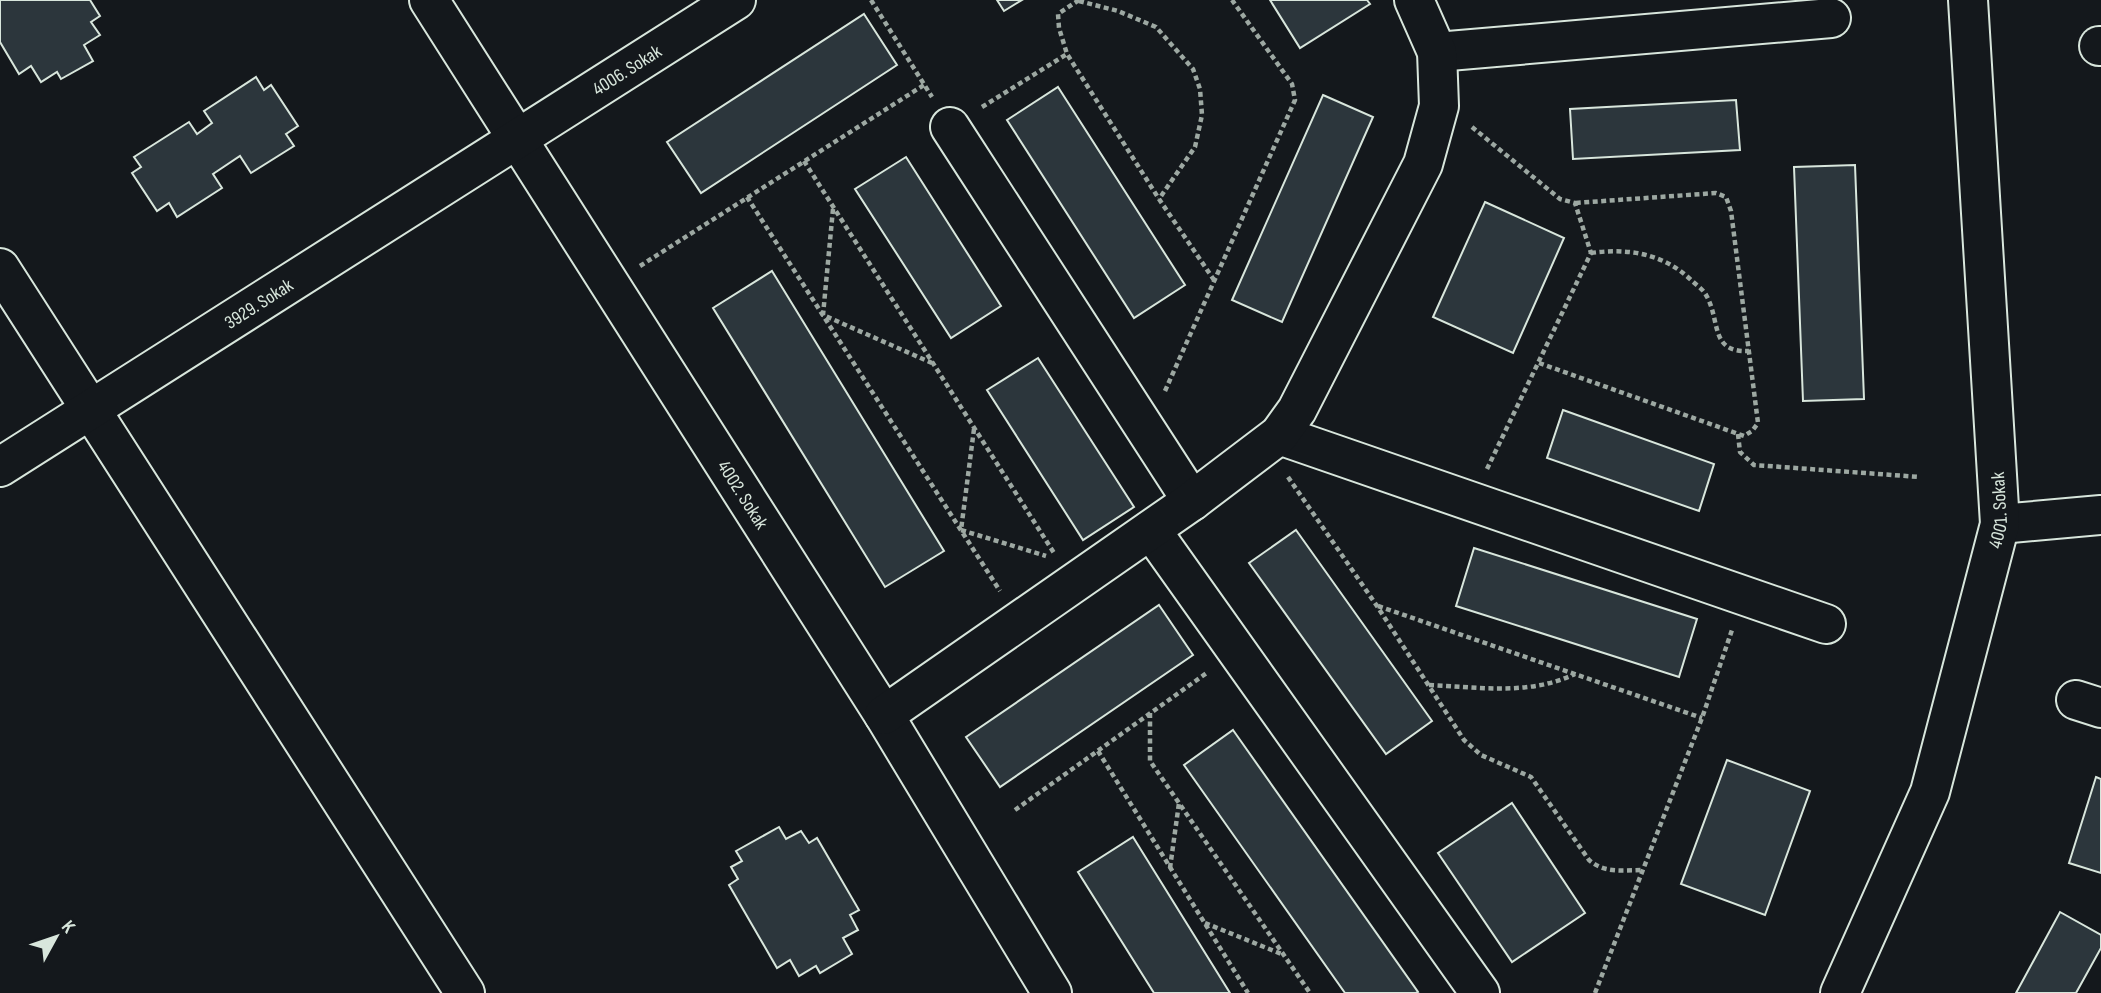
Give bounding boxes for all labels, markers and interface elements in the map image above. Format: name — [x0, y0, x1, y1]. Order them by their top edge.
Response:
street label: 4006. Sokak — [589, 40, 667, 101]
street label: 3929. Sokak — [221, 274, 298, 335]
street label: 4002. Sokak — [712, 456, 773, 535]
street label: 4001. Sokak — [1984, 470, 2013, 551]
north arrow — [21, 902, 91, 972]
text: K — [56, 916, 80, 938]

